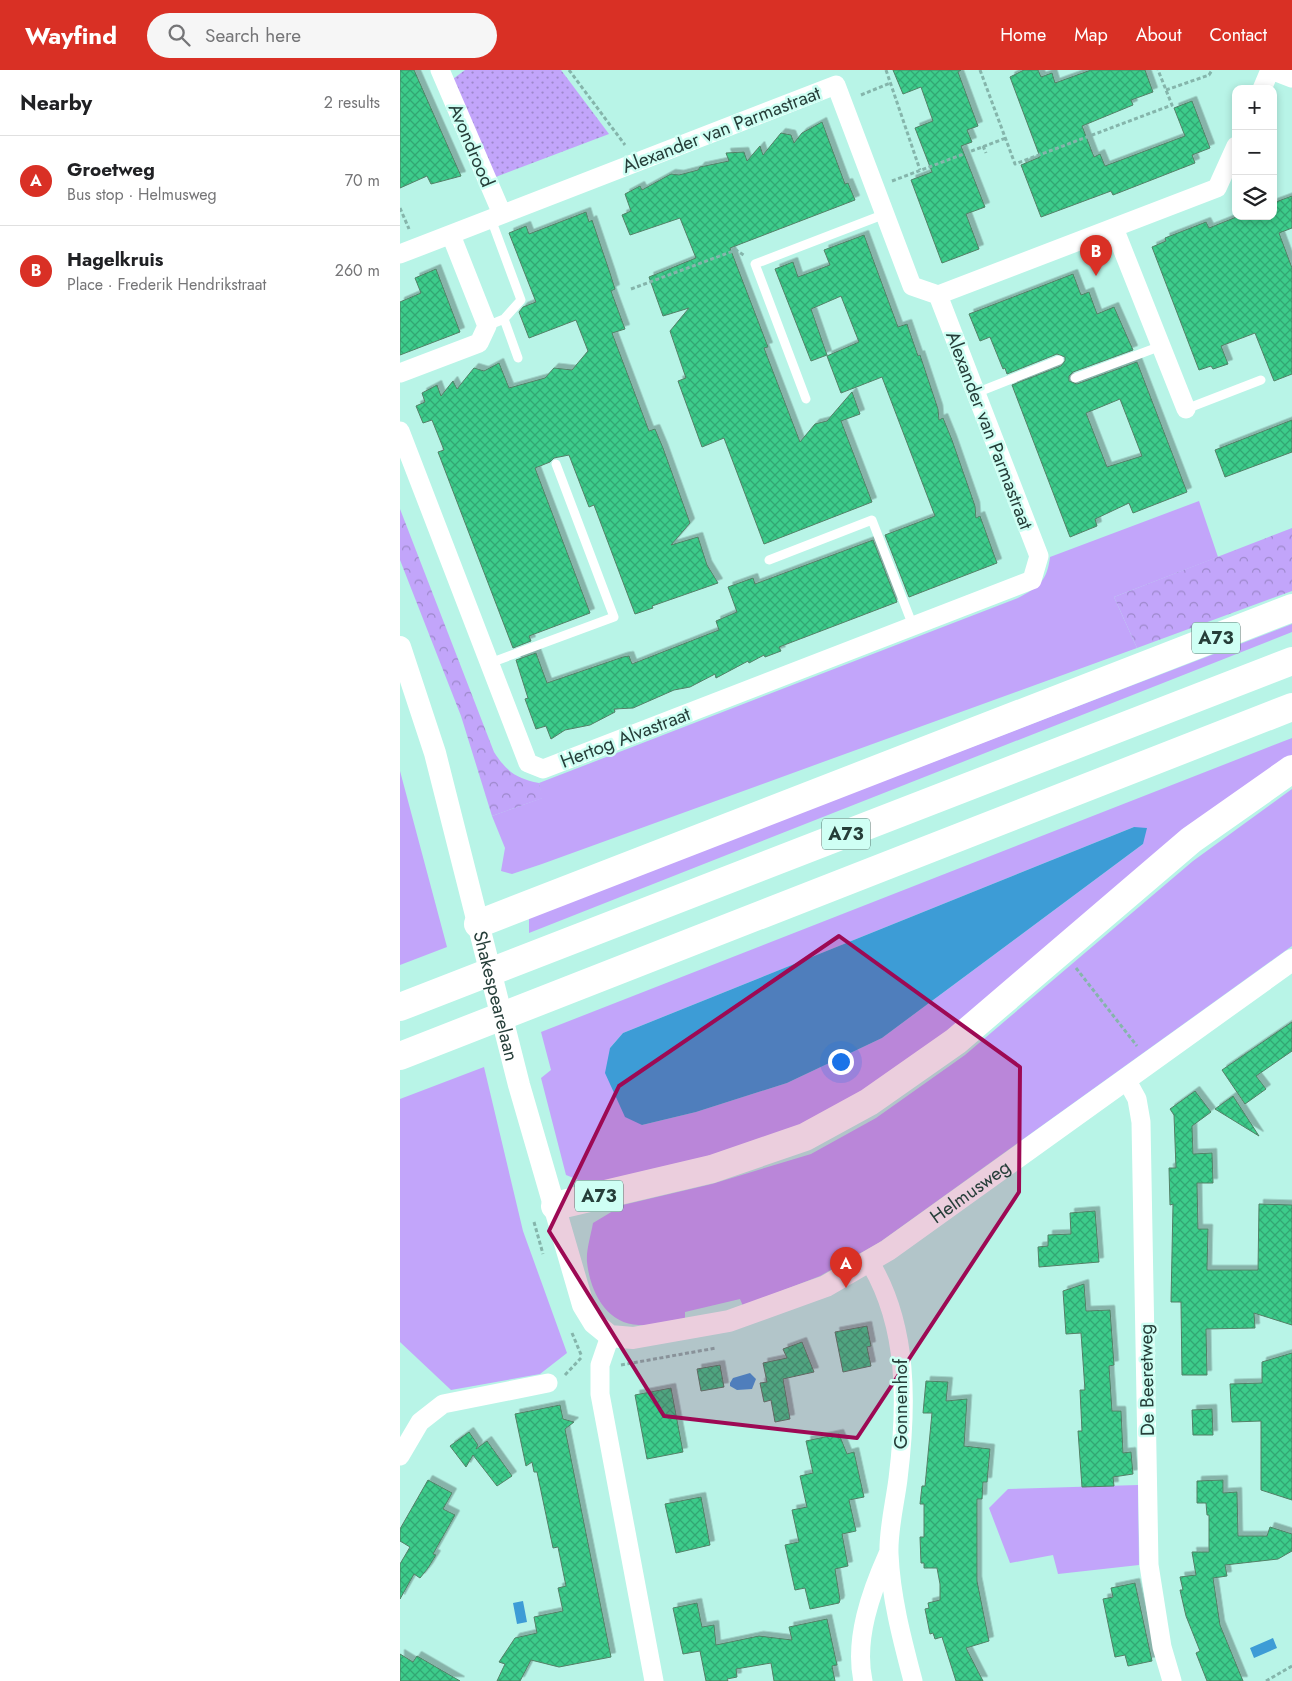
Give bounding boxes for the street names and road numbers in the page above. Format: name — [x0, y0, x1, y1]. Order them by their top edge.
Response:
street label: Alexander van Parmastraat — [618, 79, 825, 180]
street label: Avondrood — [442, 99, 501, 191]
street label: Alexander van Parmastraat — [939, 327, 1040, 534]
road number: A73 — [1192, 622, 1240, 654]
street label: Hertog Alvastraat — [556, 700, 695, 775]
road number: A73 — [822, 819, 870, 850]
street label: Shakespearelaan — [466, 928, 525, 1064]
street label: Helmusweg — [924, 1153, 1016, 1230]
road number: A73 — [575, 1180, 623, 1212]
street label: De Beeretweg — [1132, 1324, 1161, 1436]
street label: Gonnenhof — [887, 1358, 914, 1449]

